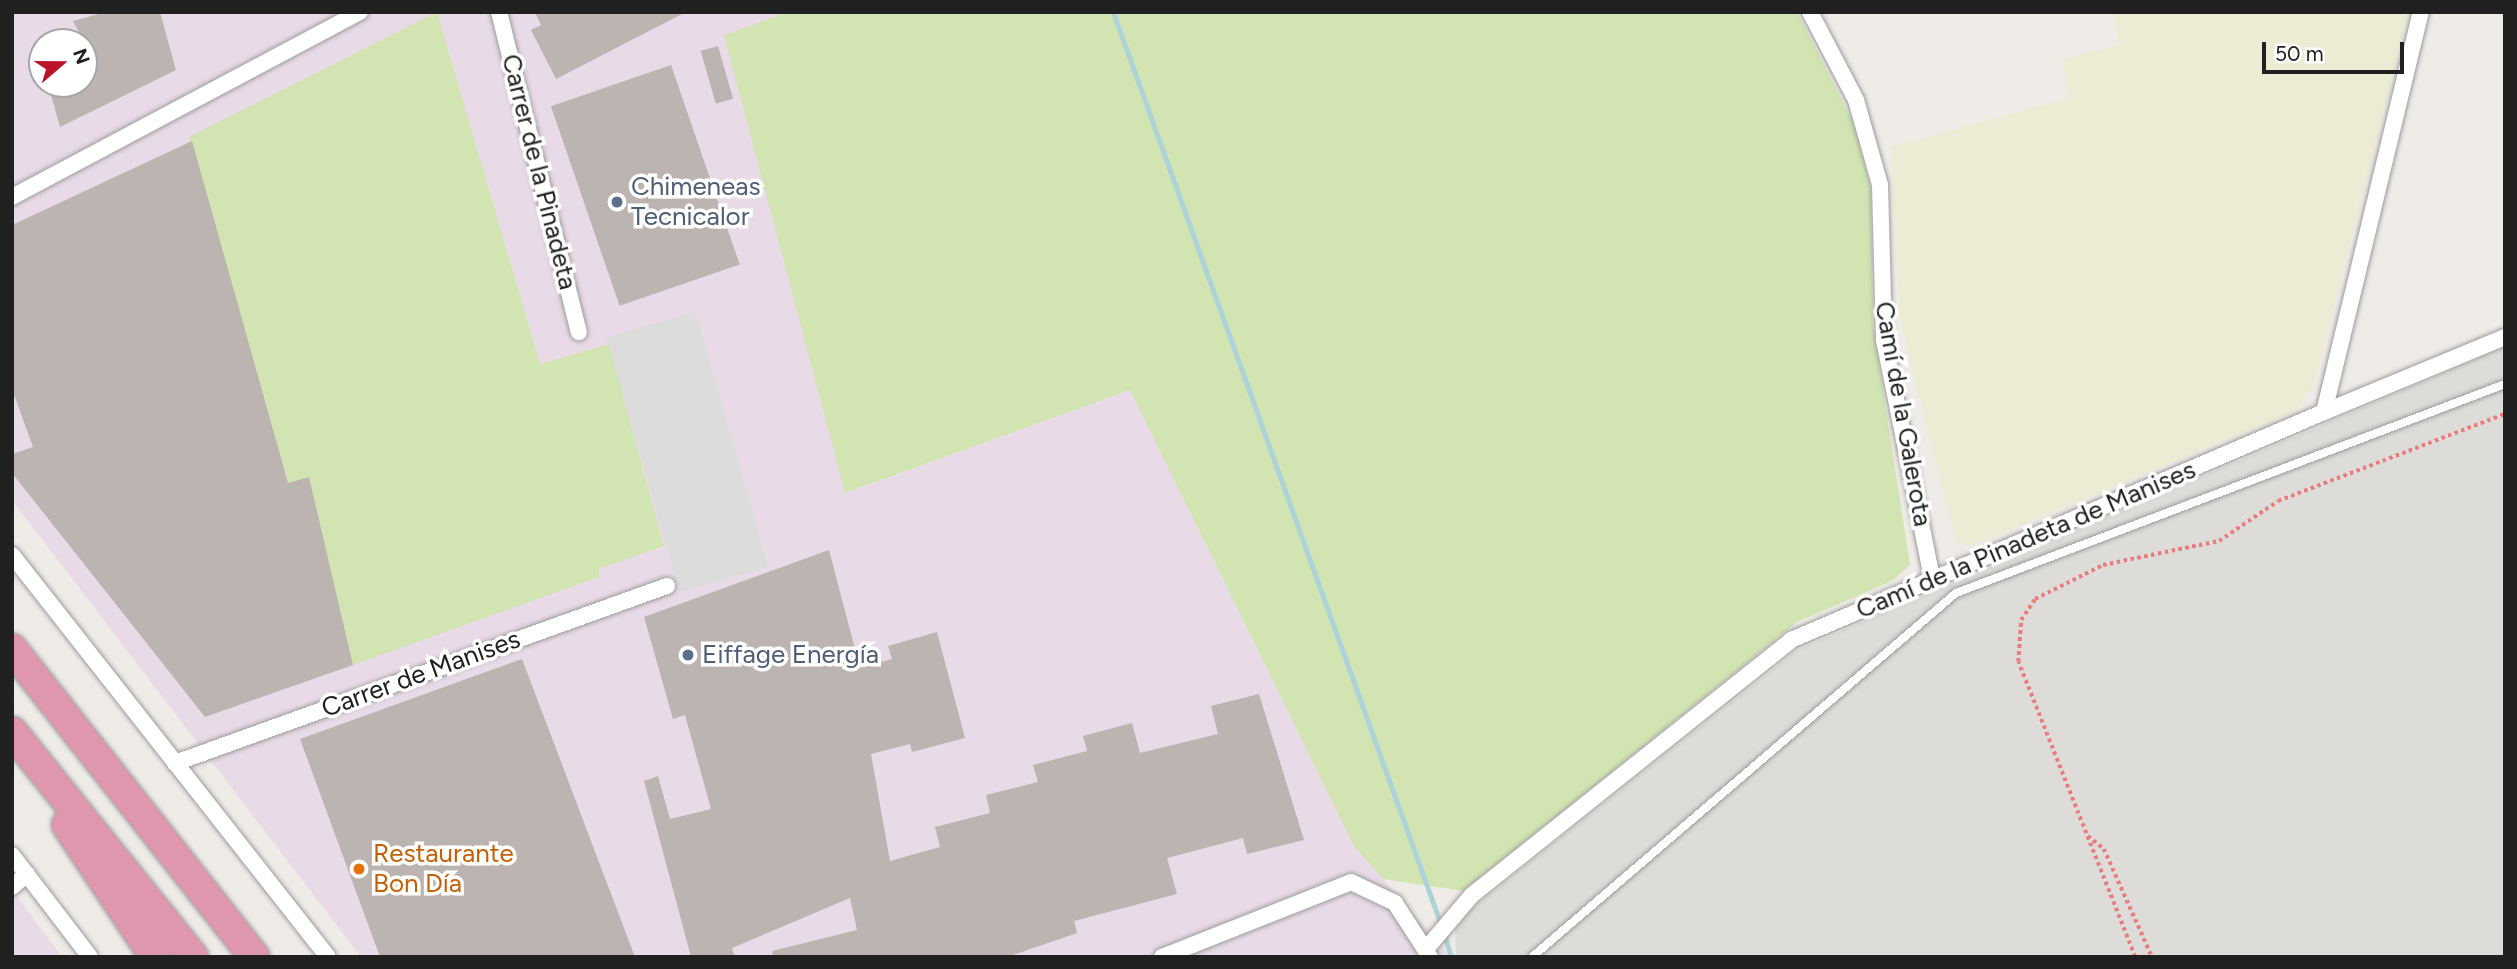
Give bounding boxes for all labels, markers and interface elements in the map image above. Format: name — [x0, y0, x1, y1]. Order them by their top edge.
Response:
north arrow — [28, 28, 98, 98]
scale bar — [2265, 28, 2407, 72]
text: 50 m — [2275, 41, 2324, 66]
text: N — [68, 45, 95, 67]
street label: Carrer de la Pinadeta — [495, 51, 583, 293]
place label: Chimeneas Tecnicalor — [631, 171, 761, 232]
marker: Chimeneas Tecnicalor — [609, 194, 625, 210]
street label: Camí de la Galerota — [1868, 299, 1938, 529]
street label: Camí de la Pinadeta de Manises — [1852, 454, 2200, 626]
street label: Carrer de Manises — [317, 624, 525, 724]
place label: Eiffage Energía — [702, 639, 879, 671]
marker: Eiffage Energía — [680, 647, 696, 663]
place label: Restaurante Bon Día — [373, 838, 514, 900]
marker: Restaurante Bon Día — [351, 861, 367, 877]

